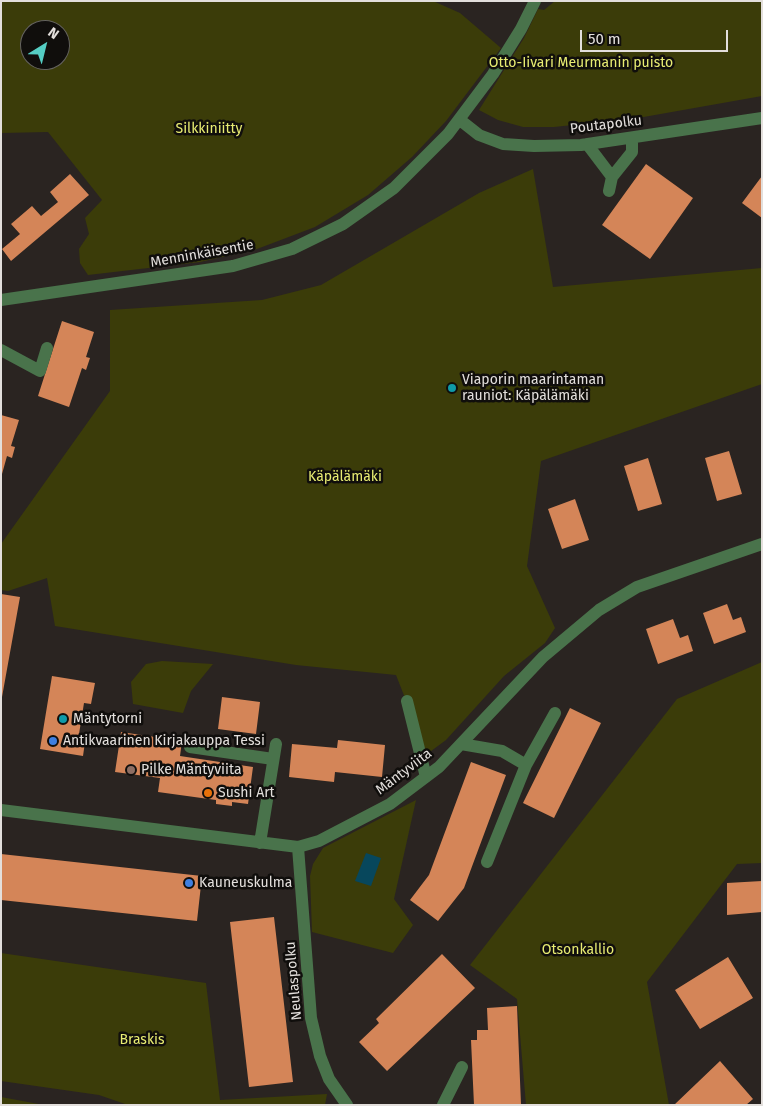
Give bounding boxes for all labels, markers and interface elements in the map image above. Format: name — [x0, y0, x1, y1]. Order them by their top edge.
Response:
north arrow — [20, 20, 70, 70]
scale bar — [583, 20, 730, 52]
text: N — [45, 24, 62, 43]
text: 50 m — [588, 30, 621, 48]
park label: Otto-Iivari Meurmanin puisto — [489, 55, 673, 71]
street label: Poutapolku — [569, 112, 643, 138]
park label: Silkkiniitty — [176, 121, 242, 137]
street label: Menninkäisentie — [149, 237, 255, 271]
place label: Viaporin maarintaman rauniot: Käpälämäki — [462, 372, 604, 404]
marker: Viaporin maarintaman rauniot: Käpälämäki — [446, 382, 458, 394]
park label: Käpälämäki — [308, 469, 382, 485]
place label: Mäntytorni — [73, 711, 142, 727]
marker: Mäntytorni — [57, 713, 69, 725]
place label: Antikvaarinen Kirjakauppa Tessi — [63, 733, 265, 749]
marker: Antikvaarinen Kirjakauppa Tessi — [47, 735, 59, 747]
street label: Mäntyviita — [373, 745, 435, 799]
place label: Pilke Mäntyviita — [141, 762, 242, 778]
marker: Pilke Mäntyviita — [125, 764, 137, 776]
place label: Sushi Art — [218, 785, 275, 801]
marker: Sushi Art — [202, 787, 214, 799]
place label: Kauneuskulma — [199, 875, 292, 891]
marker: Kauneuskulma — [183, 877, 195, 889]
street label: Neulaspolku — [282, 941, 306, 1021]
park label: Otsonkallio — [542, 942, 614, 958]
park label: Braskis — [119, 1032, 165, 1048]

